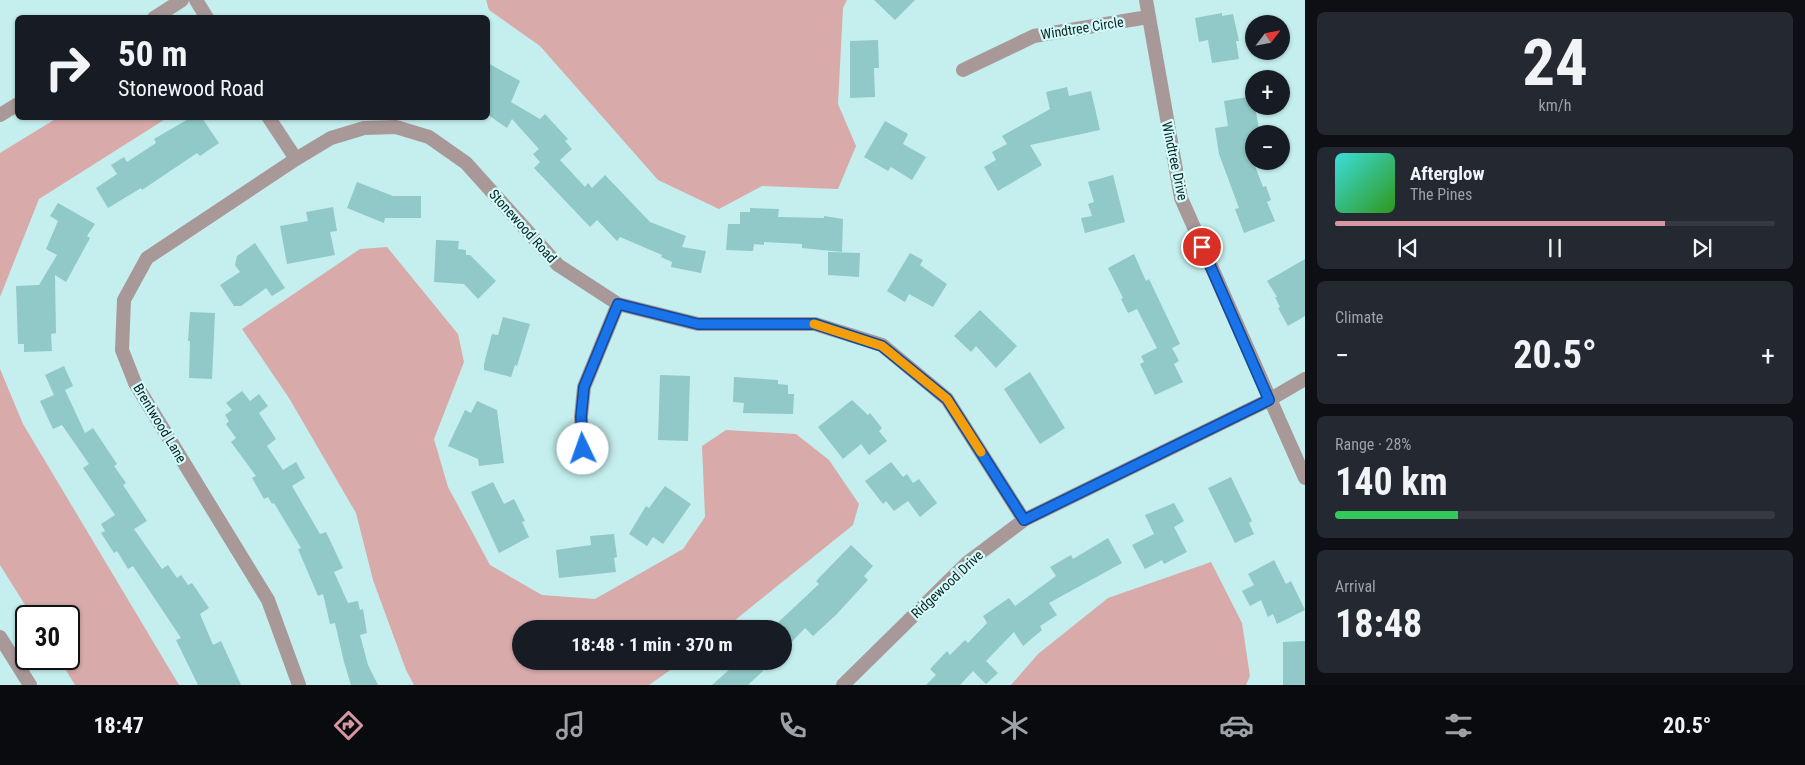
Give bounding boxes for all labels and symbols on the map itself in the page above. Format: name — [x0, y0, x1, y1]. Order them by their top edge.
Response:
street label: Windtree Circle — [1039, 13, 1125, 42]
north arrow — [1245, 15, 1290, 60]
street label: Windtree Drive — [1159, 120, 1191, 202]
street label: Stonewood Road — [486, 186, 560, 266]
pin — [1181, 226, 1223, 268]
street label: Brentwood Lane — [130, 381, 190, 466]
position arrow — [556, 422, 608, 474]
street label: Ridgewood Drive — [908, 546, 987, 621]
speed limit sign: 30 — [15, 605, 80, 670]

